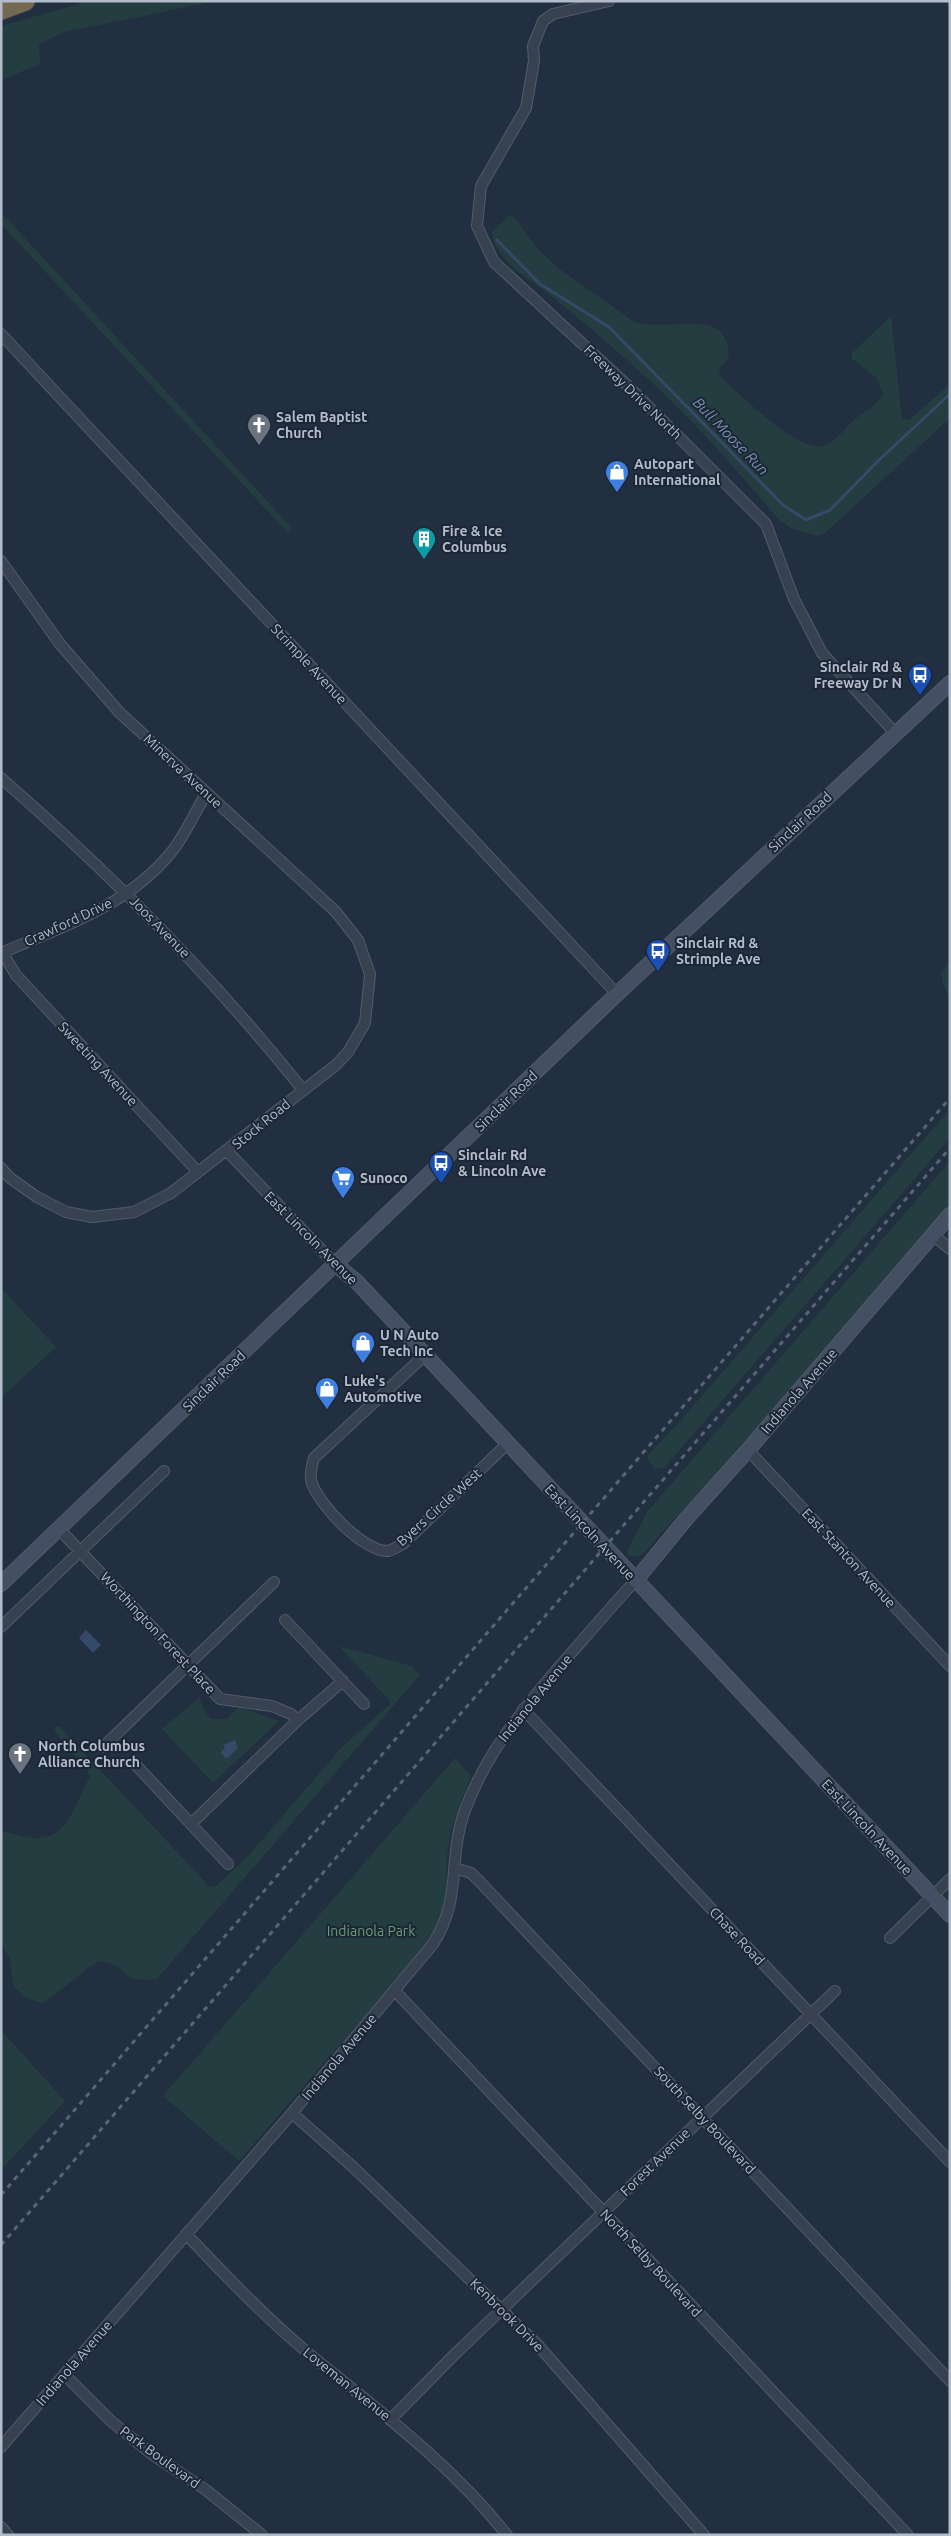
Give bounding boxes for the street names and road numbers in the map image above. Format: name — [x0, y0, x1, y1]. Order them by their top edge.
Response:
street label: Freeway Drive North — [581, 341, 685, 443]
street label: Strimple Avenue — [268, 621, 350, 707]
street label: Minerva Avenue — [141, 731, 225, 811]
street label: Sinclair Road — [765, 789, 835, 855]
street label: Joos Avenue — [127, 893, 193, 961]
street label: Crawford Drive — [21, 895, 115, 949]
street label: Sweeting Avenue — [55, 1019, 141, 1109]
street label: Sinclair Road — [472, 1067, 540, 1135]
street label: Stock Road — [229, 1096, 293, 1152]
street label: East Lincoln Avenue — [261, 1188, 361, 1288]
street label: Indianola Avenue — [758, 1345, 840, 1437]
street label: Sinclair Road — [180, 1347, 248, 1415]
street label: Byers Circle West — [393, 1464, 485, 1549]
street label: East Lincoln Avenue — [542, 1481, 638, 1583]
street label: East Stanton Avenue — [799, 1505, 899, 1611]
street label: Worthington Forest Place — [97, 1569, 219, 1697]
street label: Indianola Avenue — [495, 1651, 575, 1745]
street label: East Lincoln Avenue — [819, 1776, 915, 1878]
street label: Chase Road — [706, 1904, 768, 1968]
street label: Indianola Avenue — [298, 2011, 380, 2103]
street label: South Selby Boulevard — [651, 2063, 759, 2177]
street label: Forest Avenue — [617, 2125, 693, 2199]
street label: North Selby Boulevard — [597, 2206, 705, 2320]
street label: Kenbrook Drive — [467, 2275, 547, 2355]
street label: Indianola Avenue — [33, 2317, 115, 2409]
street label: Loveman Avenue — [300, 2344, 394, 2424]
street label: Park Boulevard — [117, 2423, 203, 2491]

